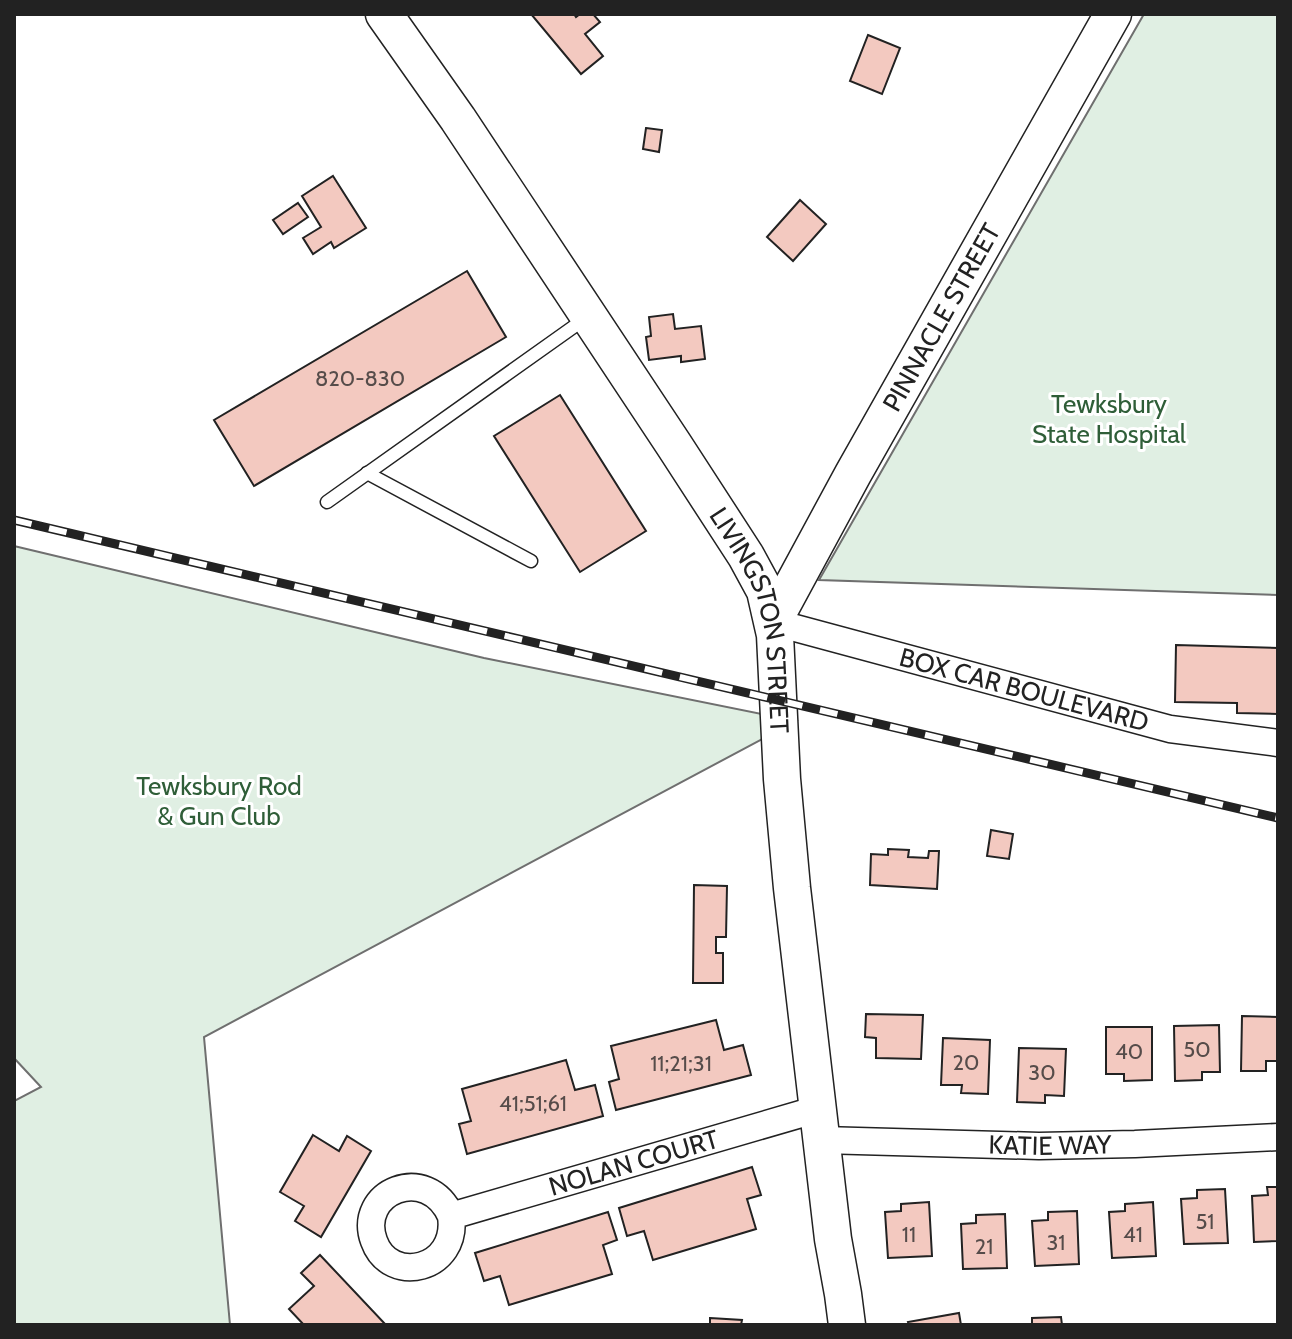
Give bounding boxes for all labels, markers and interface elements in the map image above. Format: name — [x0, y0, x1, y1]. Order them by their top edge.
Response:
street label: PINNACLE STREET — [876, 218, 1007, 417]
house number: 820-830 — [315, 365, 405, 392]
park label: Tewksbury State Hospital — [1032, 388, 1186, 450]
street label: LIVINGSTON STREET — [703, 501, 796, 734]
street label: BOX CAR BOULEVARD — [896, 641, 1152, 739]
park label: Tewksbury Rod & Gun Club — [136, 770, 302, 832]
house number: 50 — [1183, 1036, 1211, 1063]
house number: 40 — [1115, 1038, 1143, 1065]
house number: 20 — [953, 1049, 979, 1076]
house number: 11;21;31 — [650, 1050, 712, 1077]
house number: 30 — [1028, 1059, 1056, 1086]
house number: 41;51;61 — [499, 1090, 567, 1117]
street label: NOLAN COURT — [545, 1123, 722, 1203]
street label: KATIE WAY — [988, 1128, 1112, 1162]
house number: 51 — [1195, 1208, 1215, 1235]
house number: 11 — [902, 1221, 916, 1248]
house number: 41 — [1123, 1221, 1143, 1248]
house number: 31 — [1046, 1229, 1066, 1256]
house number: 21 — [975, 1233, 993, 1260]

